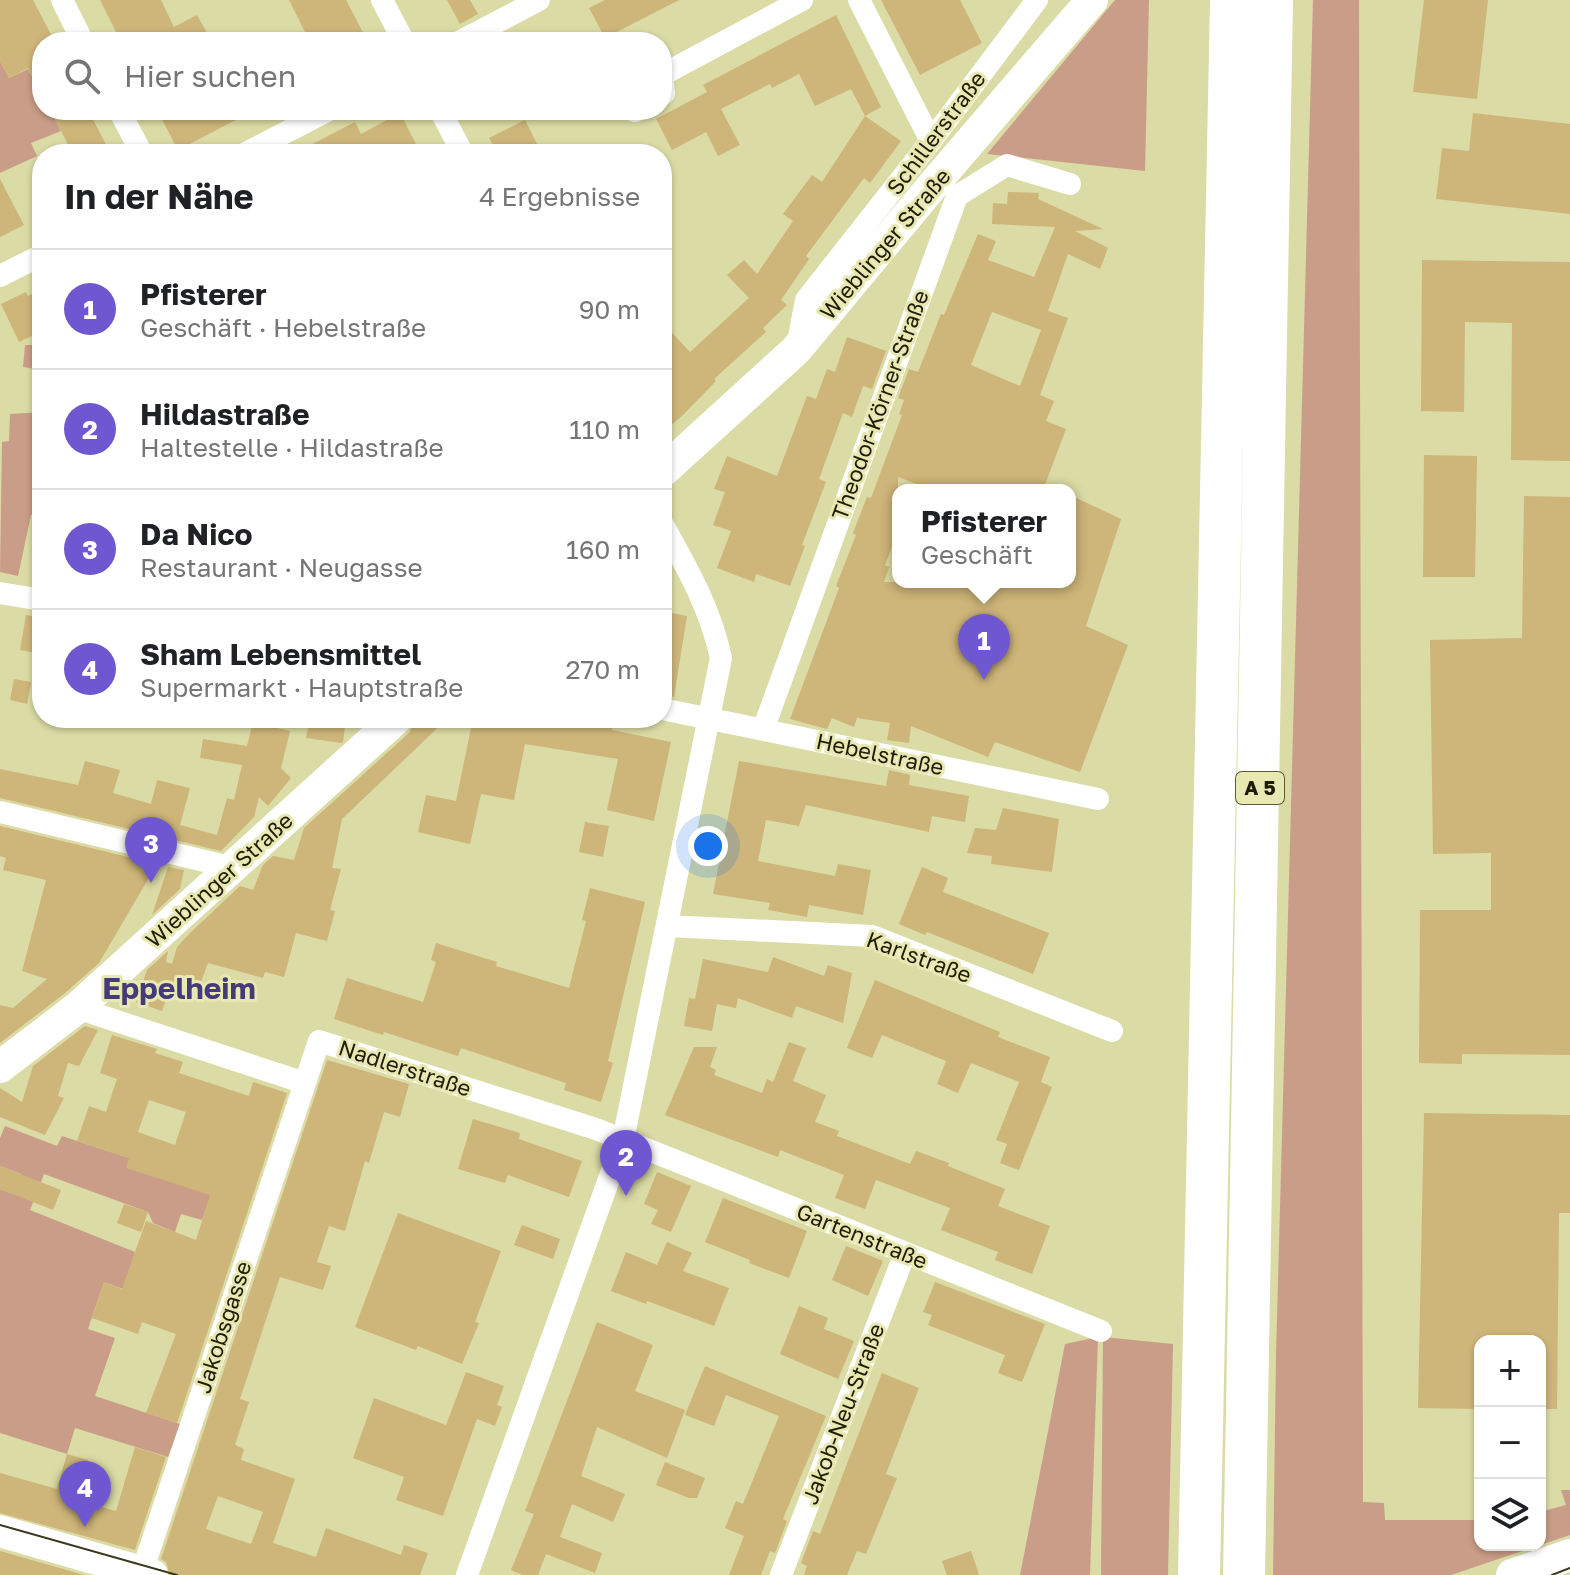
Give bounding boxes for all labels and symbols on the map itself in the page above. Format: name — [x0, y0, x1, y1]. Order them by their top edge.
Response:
street label: Schillerstraße — [880, 66, 991, 200]
street label: Wieblinger Straße — [814, 163, 956, 325]
street label: Theodor-Körner-Straße — [825, 286, 934, 523]
pin: 1 — [958, 614, 1010, 680]
street label: Hebelstraße — [814, 727, 946, 780]
road number: A 5 — [1236, 772, 1284, 804]
street label: Wieblinger Straße — [139, 806, 298, 953]
pin: 3 — [125, 817, 177, 883]
your location — [688, 826, 728, 866]
street label: Karlstraße — [863, 925, 975, 988]
district label: Eppelheim — [102, 970, 256, 1006]
street label: Nadlerstraße — [336, 1033, 475, 1102]
pin: 2 — [600, 1130, 652, 1196]
street label: Gartenstraße — [793, 1197, 932, 1274]
street label: Jakobsgasse — [189, 1257, 257, 1396]
street label: Jakob-Neu-Straße — [796, 1320, 889, 1508]
pin: 4 — [59, 1461, 111, 1527]

